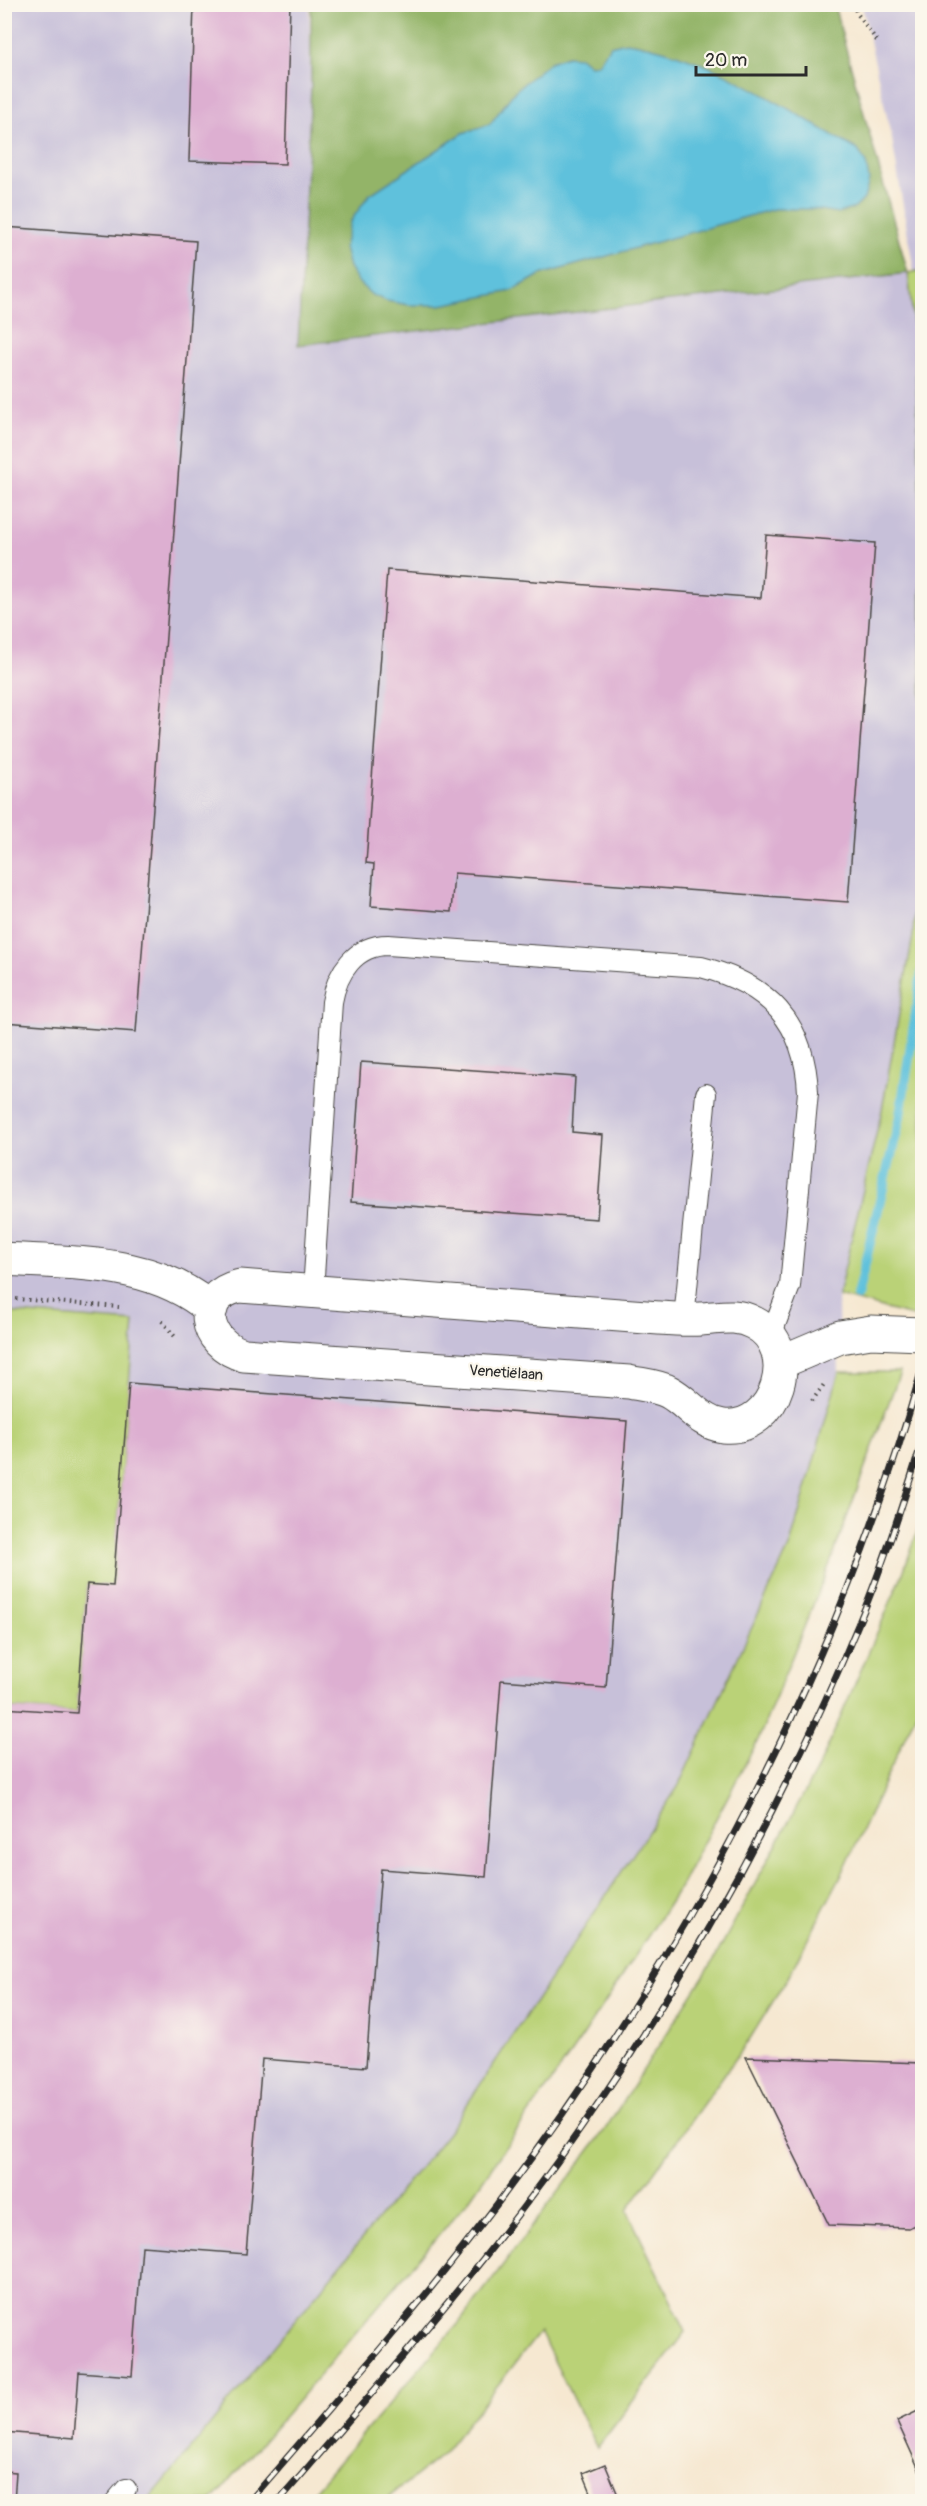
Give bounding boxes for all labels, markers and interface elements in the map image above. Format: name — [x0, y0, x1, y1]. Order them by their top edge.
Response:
scale bar — [696, 39, 806, 77]
text: 20 m — [705, 49, 747, 72]
street label: Venetiëlaan — [468, 1361, 544, 1385]

